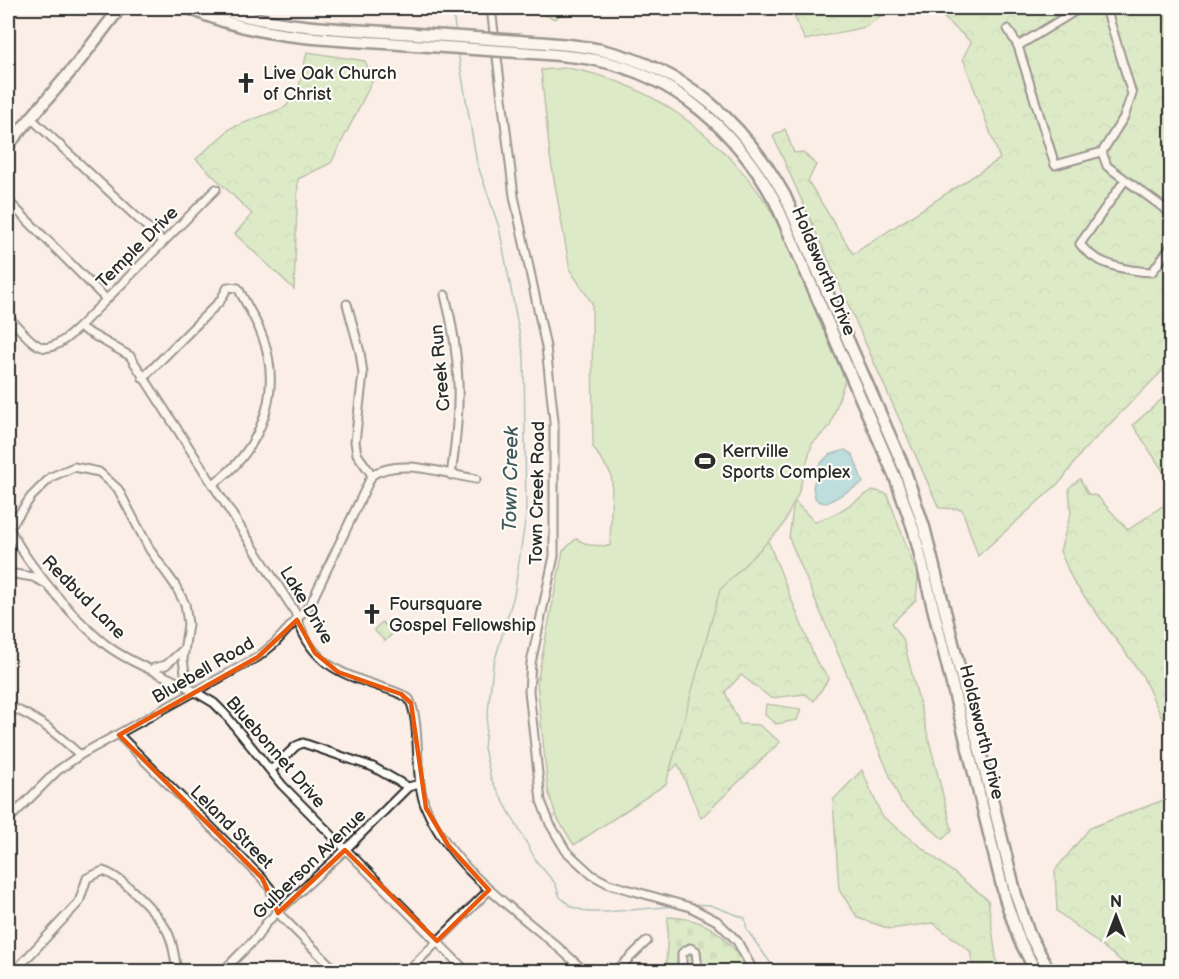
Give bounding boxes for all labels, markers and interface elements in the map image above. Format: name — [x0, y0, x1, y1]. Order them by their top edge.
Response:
place label: Live Oak Church of Christ — [263, 63, 397, 105]
church icon: Live Oak Church of Christ — [234, 71, 258, 95]
street label: Temple Drive — [92, 202, 183, 292]
street label: Holdsworth Drive — [787, 204, 860, 339]
street label: Creek Run — [426, 324, 455, 412]
street label: Town Creek Road — [526, 421, 549, 565]
water label: Town Creek — [498, 425, 524, 532]
place label: Kerrville Sports Complex — [722, 441, 851, 483]
sports icon: Kerrville Sports Complex — [693, 449, 717, 473]
street label: Redbud Lane — [37, 551, 130, 644]
street label: Lake Drive — [275, 563, 338, 648]
place label: Foursquare Gospel Fellowship — [389, 594, 536, 636]
church icon: Foursquare Gospel Fellowship — [360, 602, 384, 626]
street label: Bluebell Road — [149, 633, 258, 708]
street label: Holdsworth Drive — [955, 663, 1008, 802]
street label: Bluebonnet Drive — [221, 692, 330, 813]
street label: Leland Street — [186, 781, 278, 874]
street label: Gulberson Avenue — [248, 805, 371, 924]
north arrow — [1086, 886, 1146, 946]
text: N — [1110, 893, 1122, 912]

